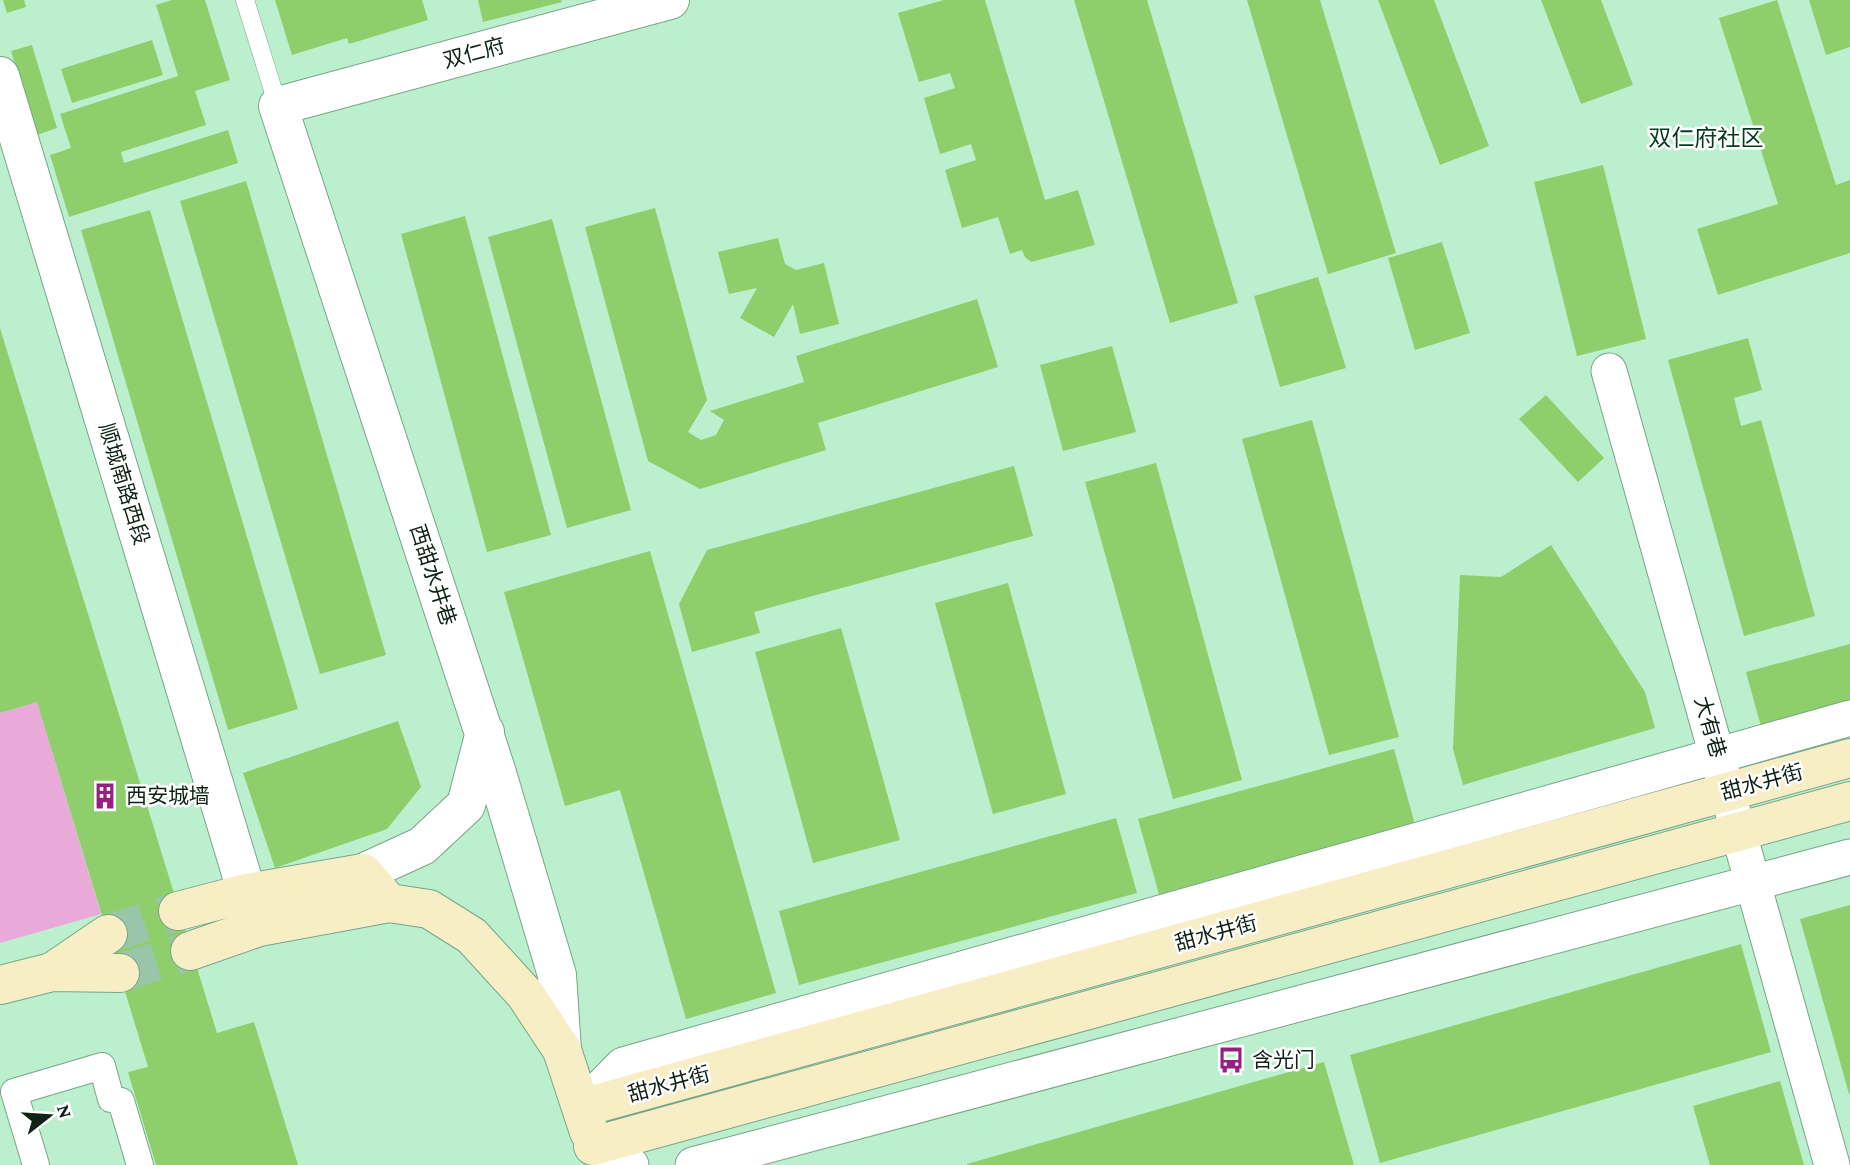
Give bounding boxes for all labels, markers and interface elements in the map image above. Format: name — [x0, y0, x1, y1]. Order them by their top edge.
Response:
street label: 双仁府 — [440, 33, 508, 73]
district label: 双仁府社区 — [1649, 125, 1764, 151]
street label: 顺城南路西段 — [94, 420, 154, 548]
street label: 西甜水井巷 — [405, 521, 461, 629]
street label: 大有巷 — [1690, 693, 1730, 761]
street label: 甜水井街 — [1718, 760, 1806, 804]
building icon: 西安城墙 — [90, 781, 120, 811]
place label: 西安城墙 — [126, 784, 210, 808]
street label: 甜水井街 — [1172, 911, 1260, 955]
bus stop icon: 含光门 — [1216, 1045, 1246, 1075]
place label: 含光门 — [1252, 1048, 1315, 1072]
street label: 甜水井街 — [625, 1062, 713, 1106]
north arrow — [14, 1081, 84, 1151]
text: N — [53, 1102, 77, 1120]

